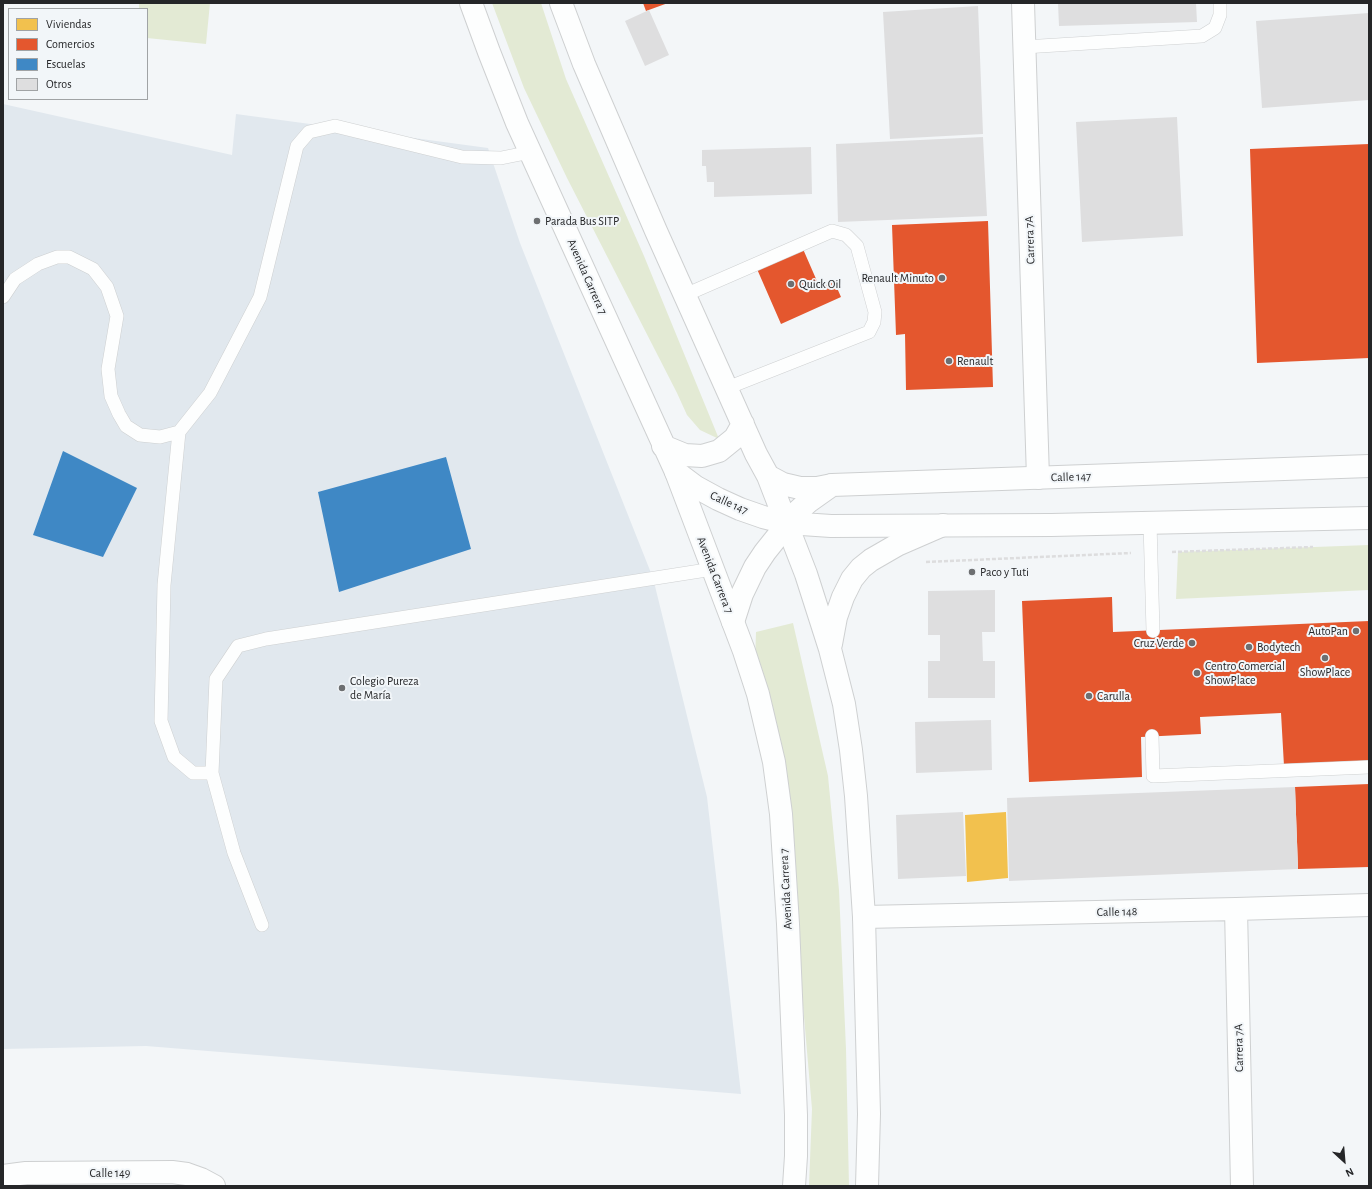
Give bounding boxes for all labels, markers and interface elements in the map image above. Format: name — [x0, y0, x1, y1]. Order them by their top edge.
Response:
legend — [8, 8, 148, 100]
text: Viviendas — [46, 18, 92, 30]
text: Comercios — [46, 38, 95, 50]
text: Escuelas — [46, 58, 85, 70]
text: Otros — [46, 78, 72, 90]
place label: Parada Bus SITP — [545, 214, 619, 228]
marker: Parada Bus SITP — [532, 216, 542, 226]
street label: Carrera 7A — [1022, 216, 1038, 264]
street label: Avenida Carrera 7 — [564, 237, 610, 317]
place label: Renault Minuto — [861, 271, 934, 285]
marker: Renault Minuto — [937, 273, 947, 283]
place label: Quick Oil — [799, 277, 841, 291]
marker: Quick Oil — [786, 279, 796, 289]
place label: Renault — [957, 354, 993, 368]
marker: Renault — [944, 356, 954, 366]
street label: Calle 147 — [1051, 469, 1091, 485]
street label: Calle 147 — [708, 488, 750, 518]
street label: Avenida Carrera 7 — [694, 535, 736, 615]
place label: Paco y Tuti — [980, 565, 1029, 579]
marker: Paco y Tuti — [967, 567, 977, 577]
place label: AutoPan — [1308, 624, 1348, 638]
marker: AutoPan — [1351, 626, 1361, 636]
place label: Cruz Verde — [1134, 636, 1184, 650]
marker: Cruz Verde — [1187, 638, 1197, 648]
place label: Bodytech — [1257, 640, 1301, 654]
marker: Bodytech — [1244, 642, 1254, 652]
marker: ShowPlace — [1320, 653, 1330, 663]
place label: Centro Comercial ShowPlace — [1205, 659, 1285, 687]
place label: ShowPlace — [1300, 665, 1350, 679]
marker: Centro Comercial ShowPlace — [1192, 668, 1202, 678]
place label: Colegio Pureza de María — [350, 674, 419, 702]
marker: Colegio Pureza de María — [337, 683, 347, 693]
place label: Carulla — [1097, 689, 1130, 703]
marker: Carulla — [1084, 691, 1094, 701]
street label: Avenida Carrera 7 — [777, 848, 795, 930]
street label: Calle 148 — [1096, 904, 1138, 920]
street label: Carrera 7A — [1231, 1024, 1247, 1072]
north arrow — [1324, 1141, 1364, 1181]
street label: Calle 149 — [90, 1166, 130, 1180]
text: N — [1344, 1166, 1355, 1179]

